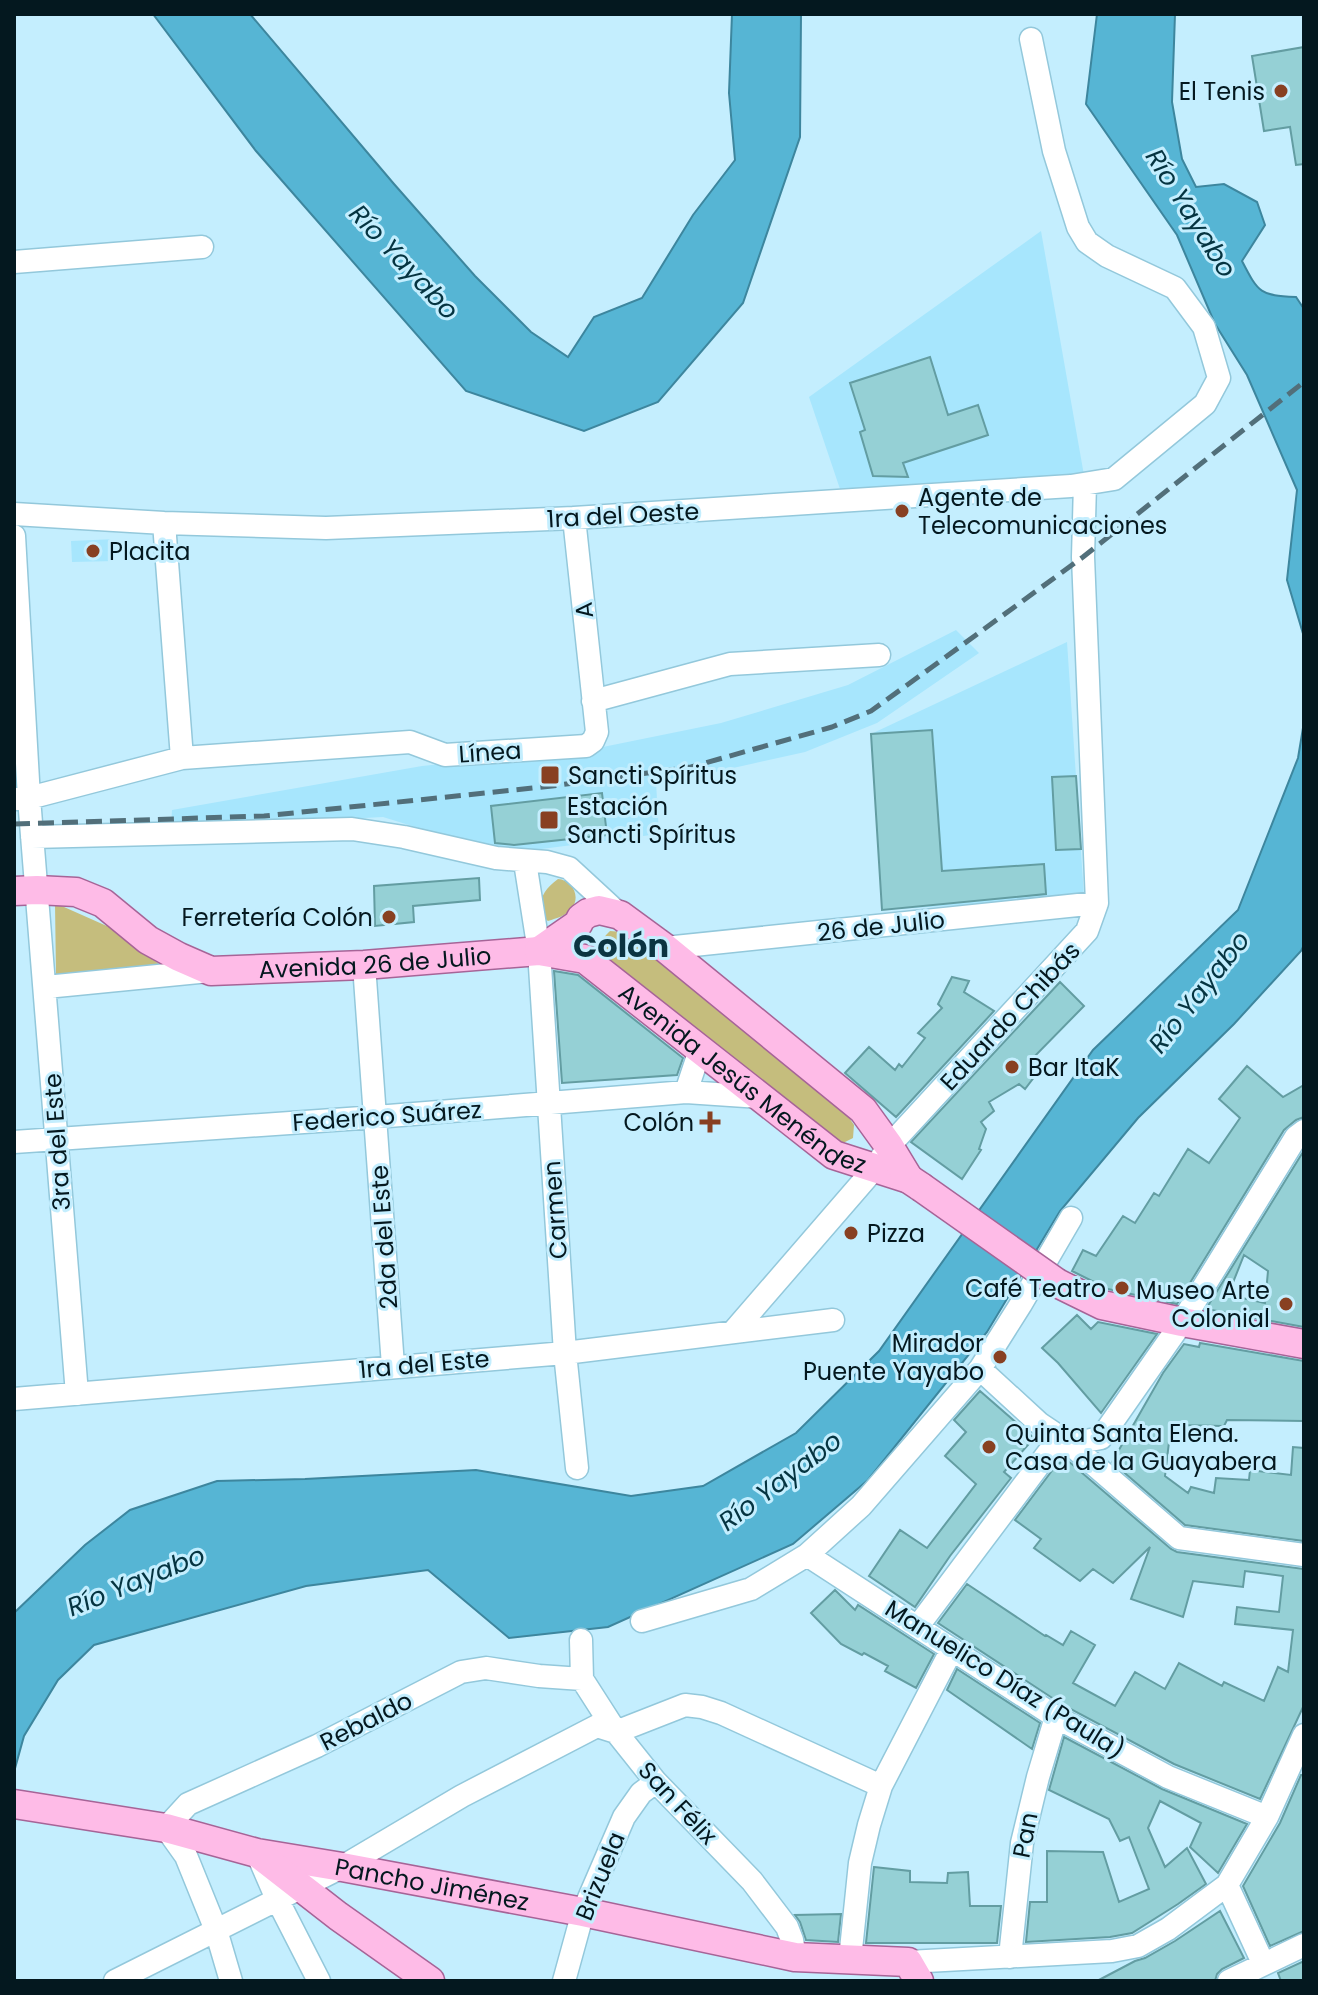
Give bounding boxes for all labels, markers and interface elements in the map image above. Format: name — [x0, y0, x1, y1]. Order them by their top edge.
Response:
place label: El Tenis — [1179, 75, 1265, 108]
marker: El Tenis — [1272, 82, 1290, 100]
water label: Río Yayabo — [1137, 142, 1245, 284]
water label: Río Yayabo — [341, 196, 467, 328]
place label: Agente de Telecomunicaciones — [918, 481, 1167, 542]
street label: 1ra del Oeste — [546, 495, 700, 535]
marker: Agente de Telecomunicaciones — [893, 502, 911, 520]
place label: Placita — [109, 535, 190, 568]
marker: Placita — [84, 542, 102, 560]
street label: A — [567, 600, 601, 620]
street label: Línea — [458, 733, 522, 771]
place label: Sancti Spíritus — [568, 759, 737, 792]
marker: Sancti Spíritus — [539, 764, 561, 786]
place label: Estación Sancti Spíritus — [567, 790, 736, 851]
marker: Estación Sancti Spíritus — [538, 809, 560, 831]
place label: Ferretería Colón — [182, 901, 373, 934]
street label: 26 de Julio — [816, 903, 946, 949]
marker: Ferretería Colón — [380, 908, 398, 926]
district label: Colón — [573, 923, 669, 968]
water label: Río Yayabo — [1140, 923, 1258, 1061]
street label: Eduardo Chibás — [933, 935, 1087, 1097]
street label: Avenida 26 de Julio — [258, 938, 493, 986]
street label: Avenida Jesús Menéndez — [612, 975, 871, 1181]
place label: Bar ItaK — [1028, 1051, 1120, 1084]
marker: Bar ItaK — [1003, 1058, 1021, 1076]
street label: 3ra del Este — [36, 1072, 78, 1212]
street label: Federico Suárez — [291, 1093, 483, 1139]
place label: Colón — [623, 1106, 694, 1139]
marker: Colón — [701, 1113, 719, 1131]
street label: Carmen — [535, 1160, 575, 1260]
street label: 2da del Este — [362, 1164, 406, 1310]
place label: Pizza — [867, 1217, 925, 1250]
marker: Pizza — [842, 1224, 860, 1242]
place label: Café Teatro — [965, 1272, 1106, 1305]
place label: Museo Arte Colonial — [1136, 1274, 1270, 1335]
marker: Café Teatro — [1113, 1279, 1131, 1297]
marker: Museo Arte Colonial — [1277, 1295, 1295, 1313]
place label: Mirador Puente Yayabo — [803, 1327, 984, 1388]
street label: 1ra del Este — [357, 1342, 491, 1386]
marker: Mirador Puente Yayabo — [991, 1348, 1009, 1366]
place label: Quinta Santa Elena. Casa de la Guayabera — [1005, 1417, 1277, 1478]
water label: Río Yayabo — [711, 1423, 849, 1539]
marker: Quinta Santa Elena. Casa de la Guayabera — [980, 1438, 998, 1456]
water label: Río Yayabo — [62, 1537, 210, 1625]
street label: Manuelico Díaz (Paula) — [879, 1592, 1131, 1766]
street label: Rebaldo — [314, 1684, 418, 1758]
street label: San Félix — [631, 1754, 725, 1852]
street label: Pan — [1004, 1810, 1046, 1860]
street label: Brizuela — [567, 1827, 633, 1925]
street label: Pancho Jiménez — [332, 1850, 532, 1918]

